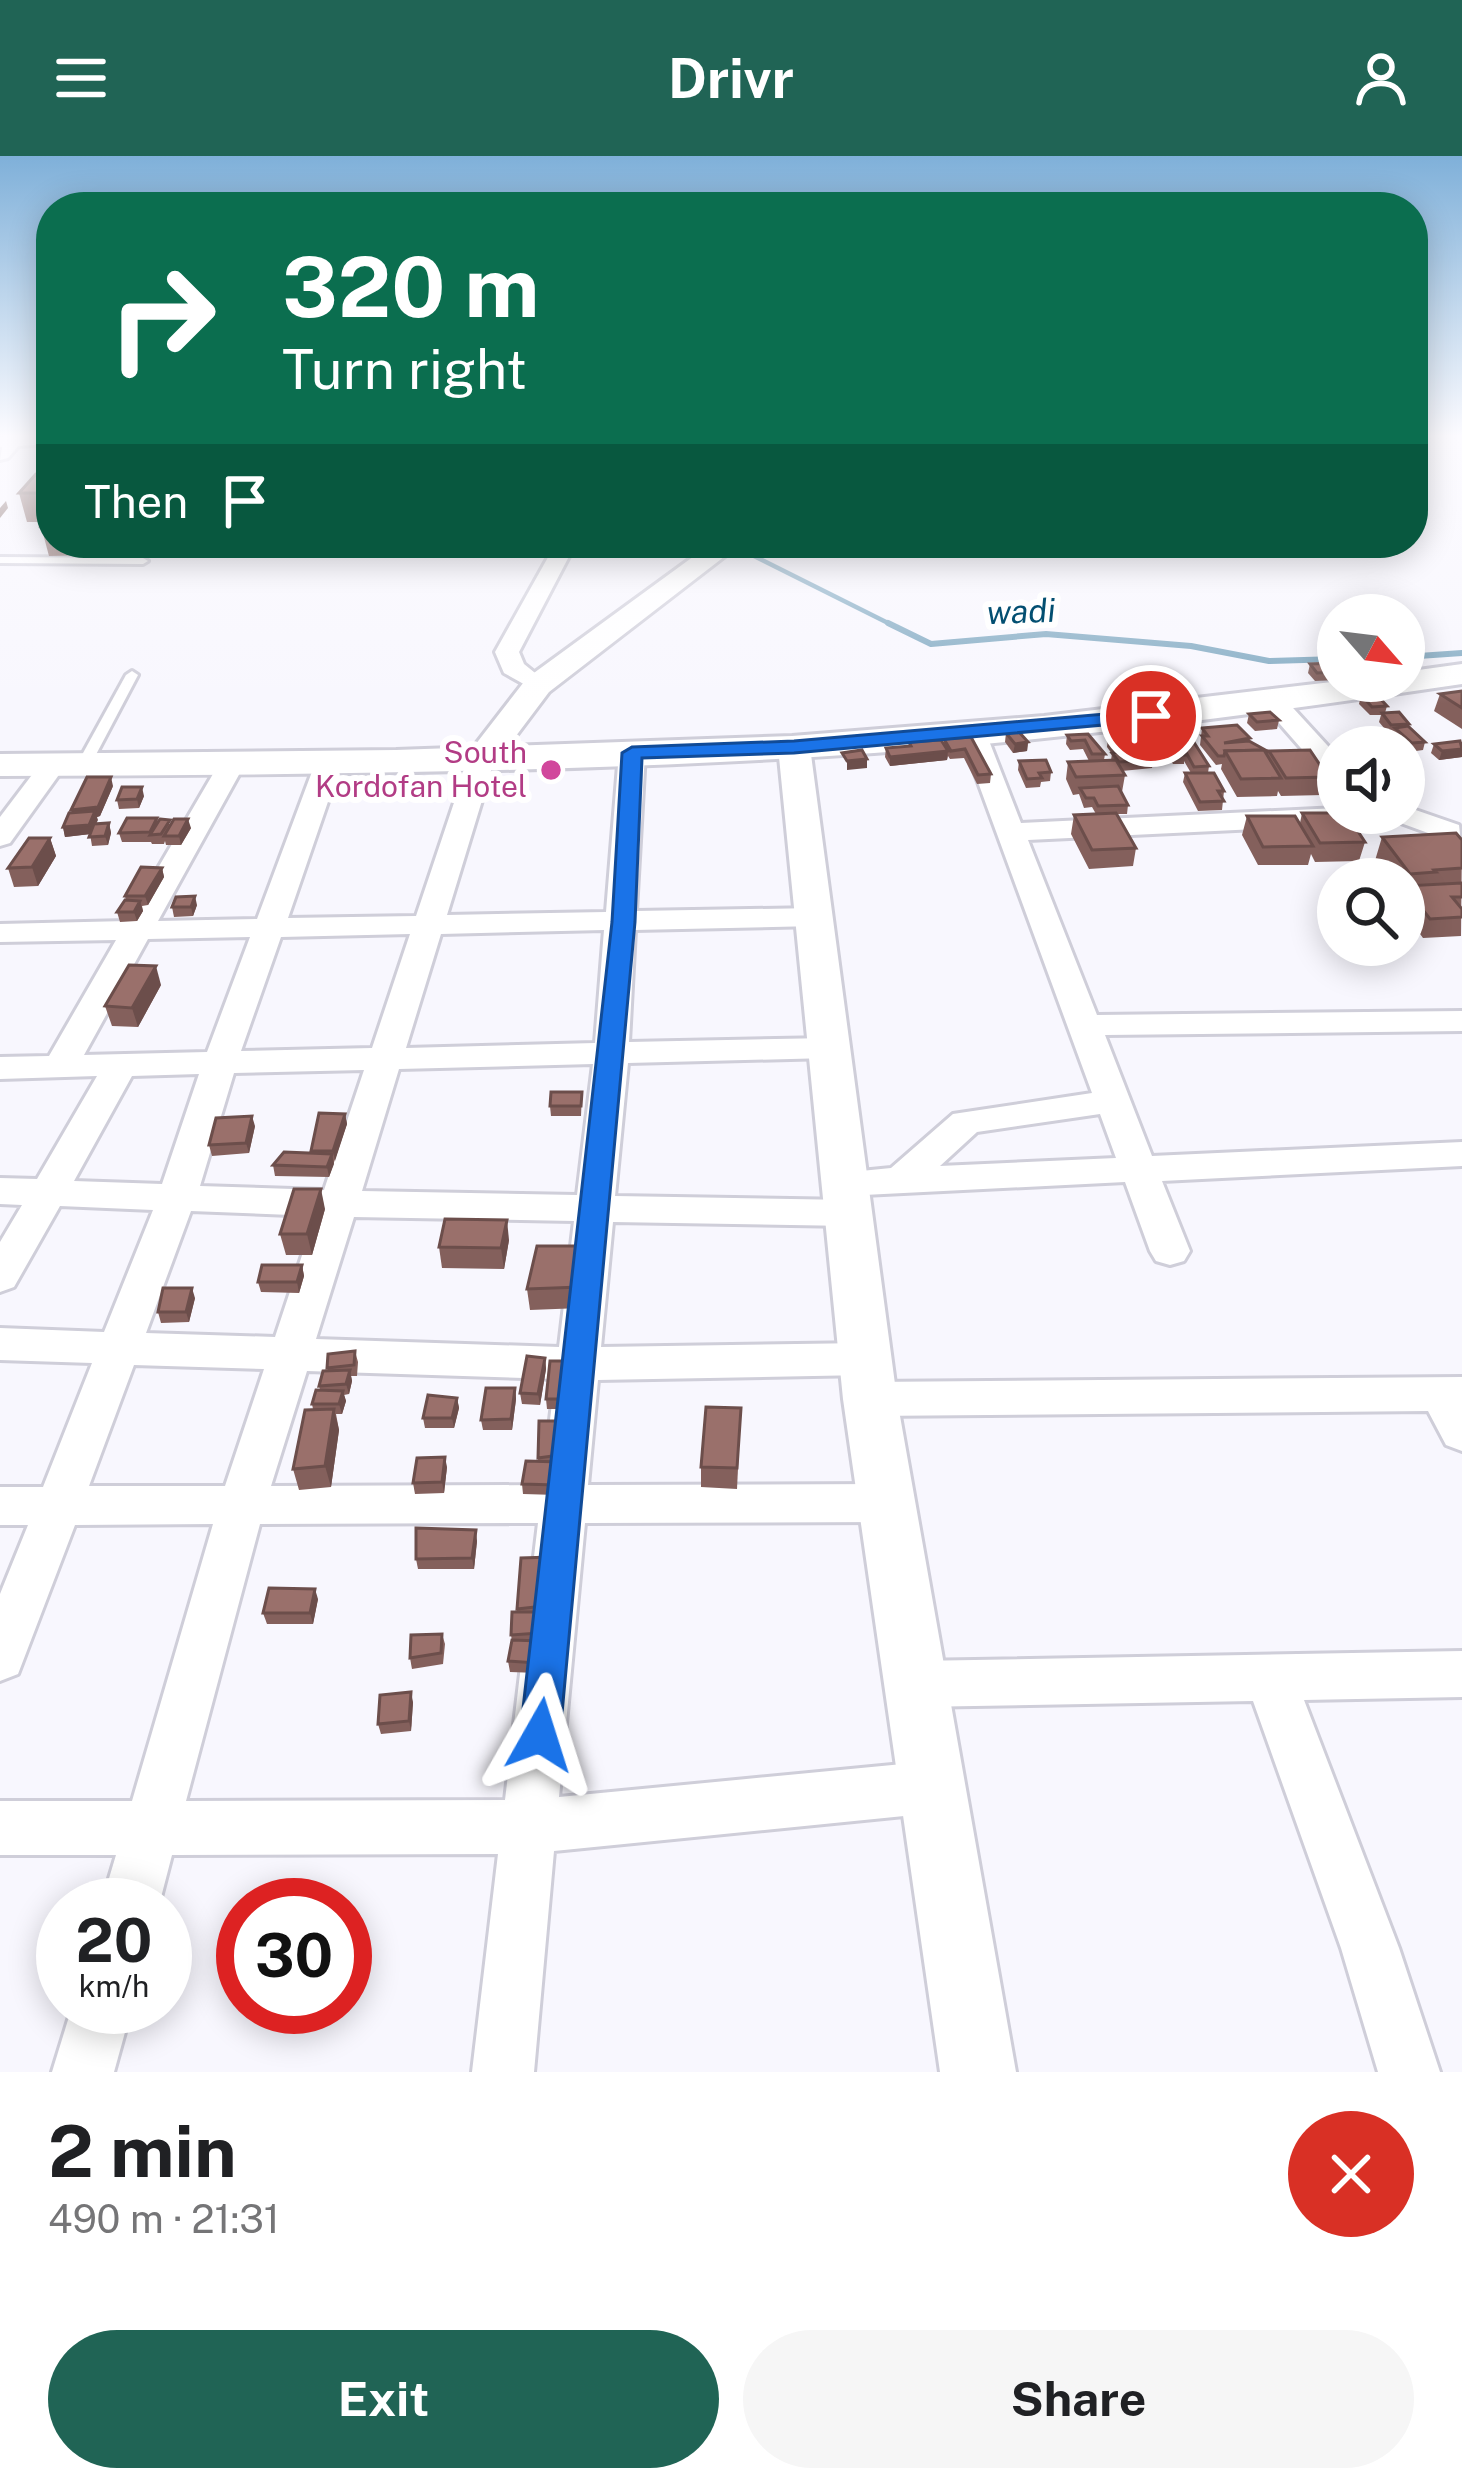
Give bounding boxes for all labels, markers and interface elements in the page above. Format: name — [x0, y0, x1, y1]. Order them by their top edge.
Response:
icon: menu — [48, 45, 114, 111]
icon: person — [1348, 45, 1414, 111]
text: Drivr — [668, 47, 794, 110]
text: 320 m — [282, 237, 540, 336]
icon: right — [84, 240, 240, 396]
text: Turn right — [282, 338, 527, 401]
icon: arrive — [212, 468, 278, 534]
text: Then — [84, 475, 188, 528]
water label: wadi — [986, 591, 1056, 631]
north arrow — [1317, 594, 1425, 702]
map controls — [1317, 594, 1425, 966]
pin — [1100, 665, 1202, 767]
icon: arrive — [1118, 683, 1184, 749]
button: sound — [1317, 726, 1425, 834]
place label: South Kordofan Hotel — [315, 734, 527, 804]
marker: South Kordofan Hotel — [538, 757, 564, 783]
button: search — [1317, 858, 1425, 966]
position arrow — [477, 1672, 603, 1798]
speed limit sign: 30 — [216, 1878, 372, 2034]
text: 20 — [76, 1905, 152, 1976]
text: km/h — [79, 1968, 149, 2004]
text: 2 min — [48, 2109, 237, 2193]
button: close — [1288, 2111, 1414, 2237]
text: 490 m · 21:31 — [48, 2196, 280, 2242]
button: Exit — [48, 2330, 719, 2468]
button: Share — [743, 2330, 1414, 2468]

